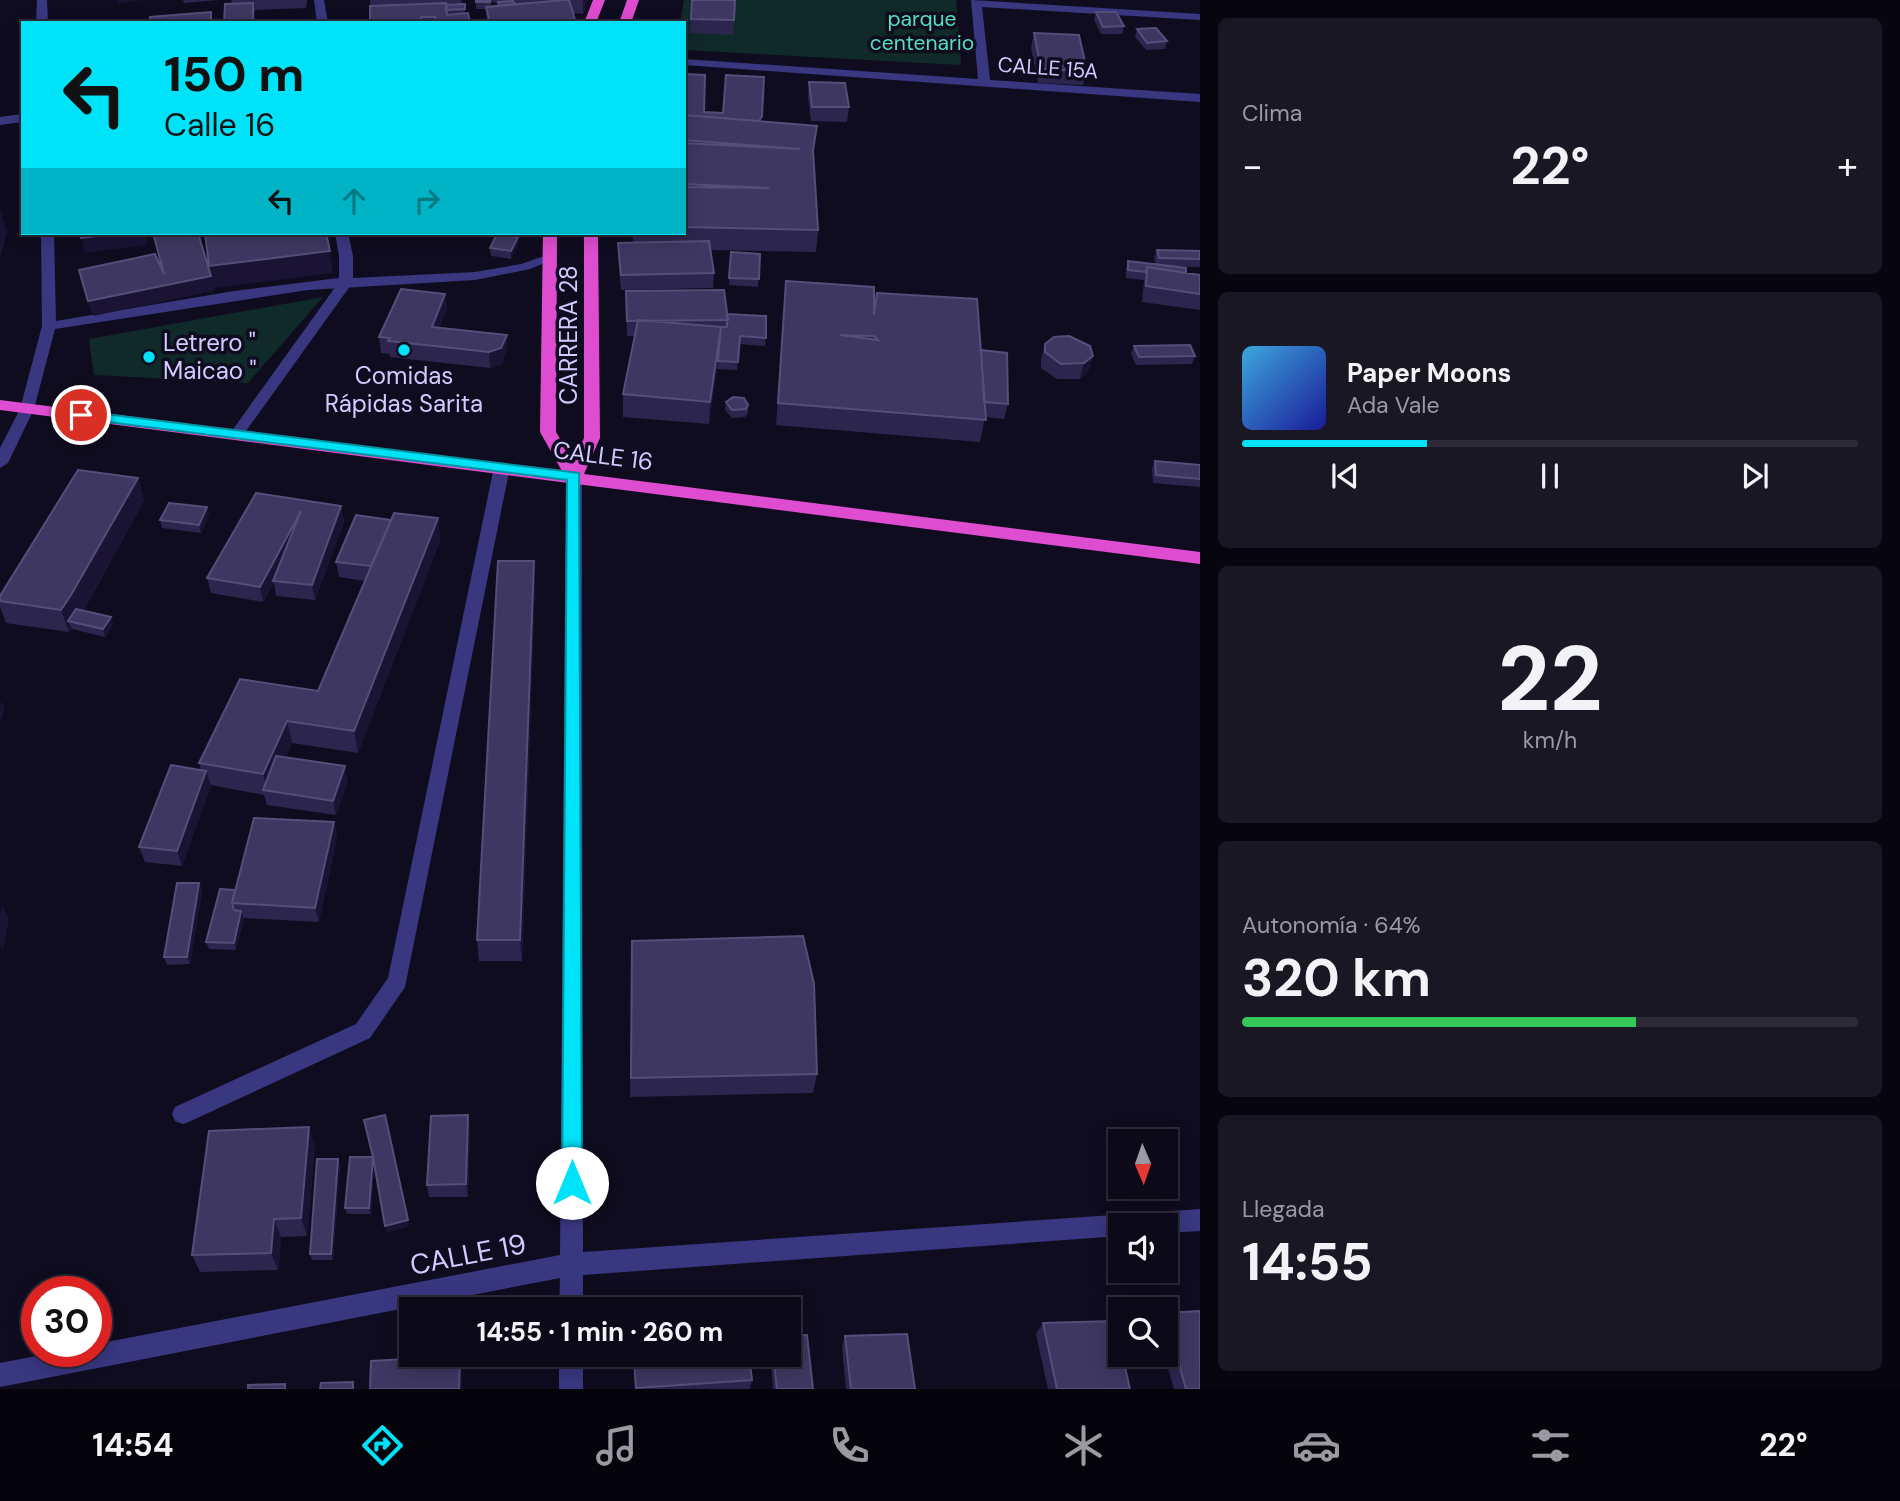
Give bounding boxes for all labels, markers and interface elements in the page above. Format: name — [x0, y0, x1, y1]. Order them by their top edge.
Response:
park label: parque centenario — [870, 5, 974, 57]
text: 150 m — [164, 42, 304, 106]
icon: left — [49, 49, 140, 140]
street label: CALLE 15A — [997, 51, 1099, 85]
text: Clima — [1242, 98, 1302, 128]
text: Calle 16 — [164, 104, 275, 146]
text: 22° — [1511, 132, 1589, 200]
text: − — [1242, 141, 1263, 191]
text: + — [1837, 141, 1858, 191]
icon: left — [262, 182, 300, 220]
icon: ahead — [335, 182, 373, 220]
icon: right — [408, 182, 446, 220]
street label: CARRERA 28 — [553, 265, 584, 405]
place label: Letrero " Maicao " — [163, 327, 256, 386]
marker: Comidas Rápidas Sarita — [396, 342, 412, 358]
marker: Letrero " Maicao " — [141, 349, 157, 365]
text: Paper Moons — [1347, 356, 1511, 390]
place label: Comidas Rápidas Sarita — [325, 360, 483, 419]
pin — [51, 385, 111, 445]
text: Ada Vale — [1347, 390, 1440, 420]
icon: arrive — [62, 396, 100, 434]
street label: CALLE 16 — [551, 434, 655, 477]
icon: previous — [1326, 457, 1364, 495]
icon: pause — [1531, 457, 1569, 495]
icon: next — [1736, 457, 1774, 495]
text: 22 — [1497, 620, 1603, 738]
text: km/h — [1523, 725, 1577, 755]
text: Autonomía · 64% — [1242, 910, 1421, 940]
text: 320 km — [1242, 944, 1431, 1012]
north arrow — [1108, 1129, 1178, 1199]
map controls — [1108, 1129, 1178, 1367]
position arrow — [535, 1146, 609, 1220]
text: Llegada — [1242, 1194, 1325, 1224]
button: sound — [1108, 1213, 1178, 1283]
street label: CALLE 19 — [407, 1225, 529, 1284]
text: 14:55 — [1242, 1228, 1373, 1296]
speed limit sign: 30 — [21, 1276, 112, 1367]
button: search — [1108, 1297, 1178, 1367]
text: 14:55 · 1 min · 260 m — [477, 1315, 723, 1349]
icon: directions — [358, 1421, 407, 1470]
icon: music — [592, 1421, 641, 1470]
icon: phone — [825, 1421, 874, 1470]
icon: climate — [1059, 1421, 1108, 1470]
icon: car — [1292, 1421, 1341, 1470]
icon: filters — [1526, 1421, 1575, 1470]
text: 14:54 — [92, 1424, 174, 1466]
text: 22° — [1759, 1424, 1808, 1466]

